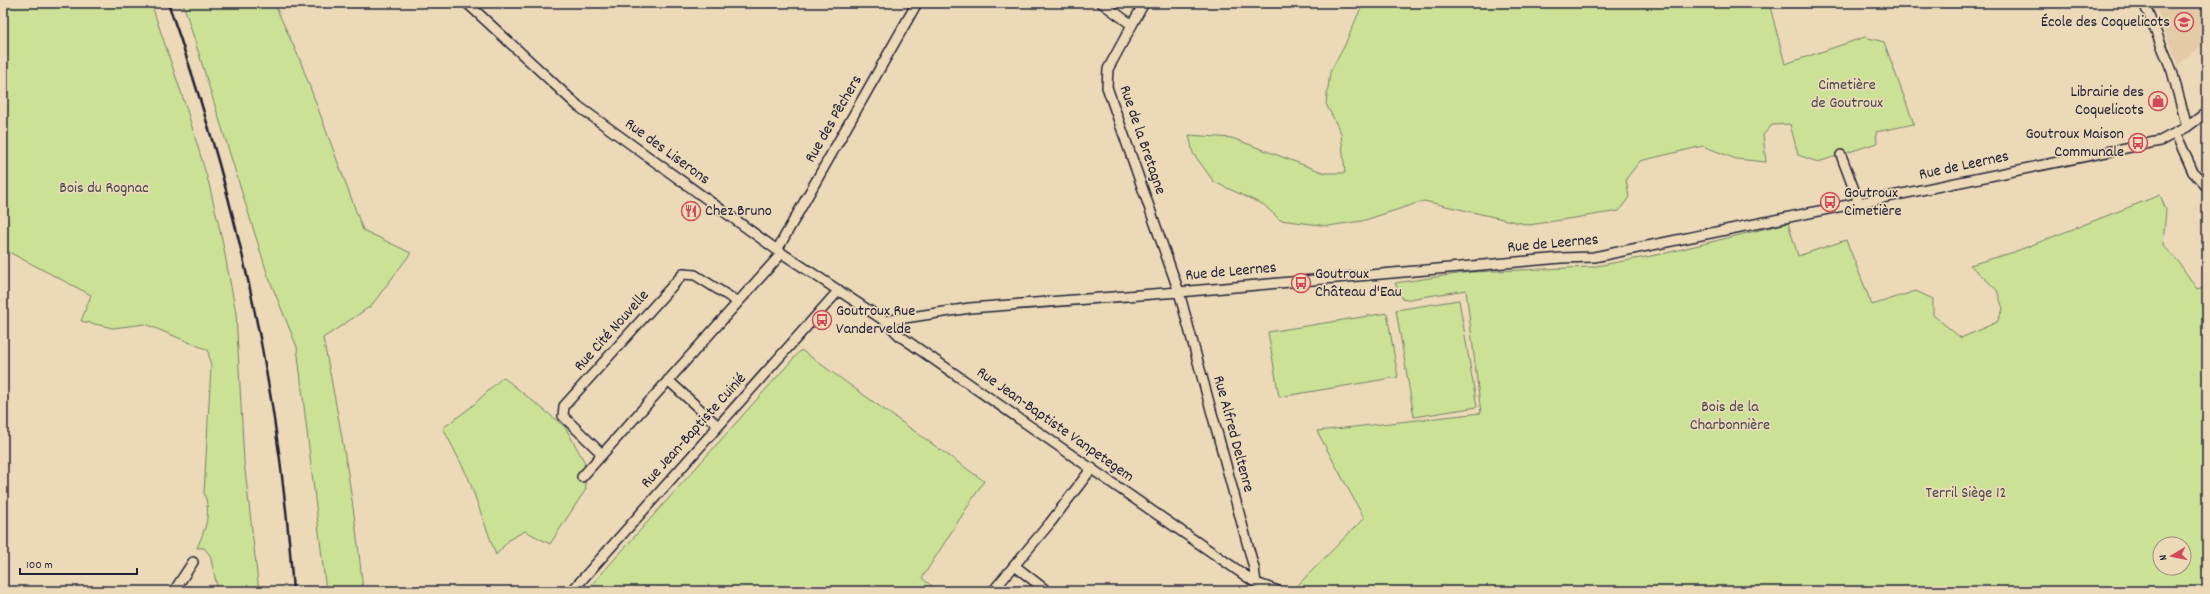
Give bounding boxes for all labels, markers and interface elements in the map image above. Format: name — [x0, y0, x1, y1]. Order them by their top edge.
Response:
place label: École des Coquelicots — [2041, 11, 2170, 34]
school or university icon: École des Coquelicots — [2173, 11, 2195, 33]
street label: Rue des Pêchers — [800, 71, 869, 167]
park label: Cimetière de Goutroux — [1811, 74, 1883, 115]
place label: Librairie des Coquelicots — [2070, 81, 2144, 122]
street label: Rue de la Bretagne — [1113, 82, 1171, 198]
shop icon: Librairie des Coquelicots — [2147, 90, 2169, 112]
street label: Rue des Liserons — [619, 113, 715, 191]
place label: Goutroux Maison Communale — [2025, 123, 2124, 164]
bus stop icon: Goutroux Maison Communale — [2127, 132, 2149, 154]
street label: Rue de Leernes — [1917, 145, 2011, 187]
park label: Bois du Rognac — [59, 177, 149, 200]
place label: Goutroux Cimetière — [1844, 182, 1902, 223]
bus stop icon: Goutroux Cimetière — [1819, 191, 1841, 213]
restaurant icon: Chez Bruno — [680, 200, 702, 222]
place label: Chez Bruno — [705, 200, 772, 223]
street label: Rue de Leernes — [1507, 229, 1600, 259]
street label: Rue de Leernes — [1185, 257, 1278, 287]
place label: Goutroux Château d'Eau — [1315, 263, 1402, 304]
bus stop icon: Goutroux Château d'Eau — [1290, 272, 1312, 294]
street label: Rue Cité Nouvelle — [569, 285, 655, 377]
place label: Goutroux Rue Vandervelde — [836, 300, 915, 341]
bus stop icon: Goutroux Rue Vandervelde — [811, 309, 833, 331]
street label: Rue Jean-Baptiste Vanpetegem — [971, 362, 1139, 488]
street label: Rue Jean-Baptiste Cuinié — [636, 368, 752, 494]
street label: Rue Alfred Deltenre — [1206, 373, 1260, 495]
park label: Bois de la Charbonnière — [1690, 396, 1770, 437]
park label: Terril Siège 12 — [1926, 482, 2006, 505]
north arrow — [2152, 536, 2192, 576]
scale bar — [20, 550, 137, 576]
text: N — [2156, 553, 2172, 561]
text: 100 m — [26, 557, 53, 574]

